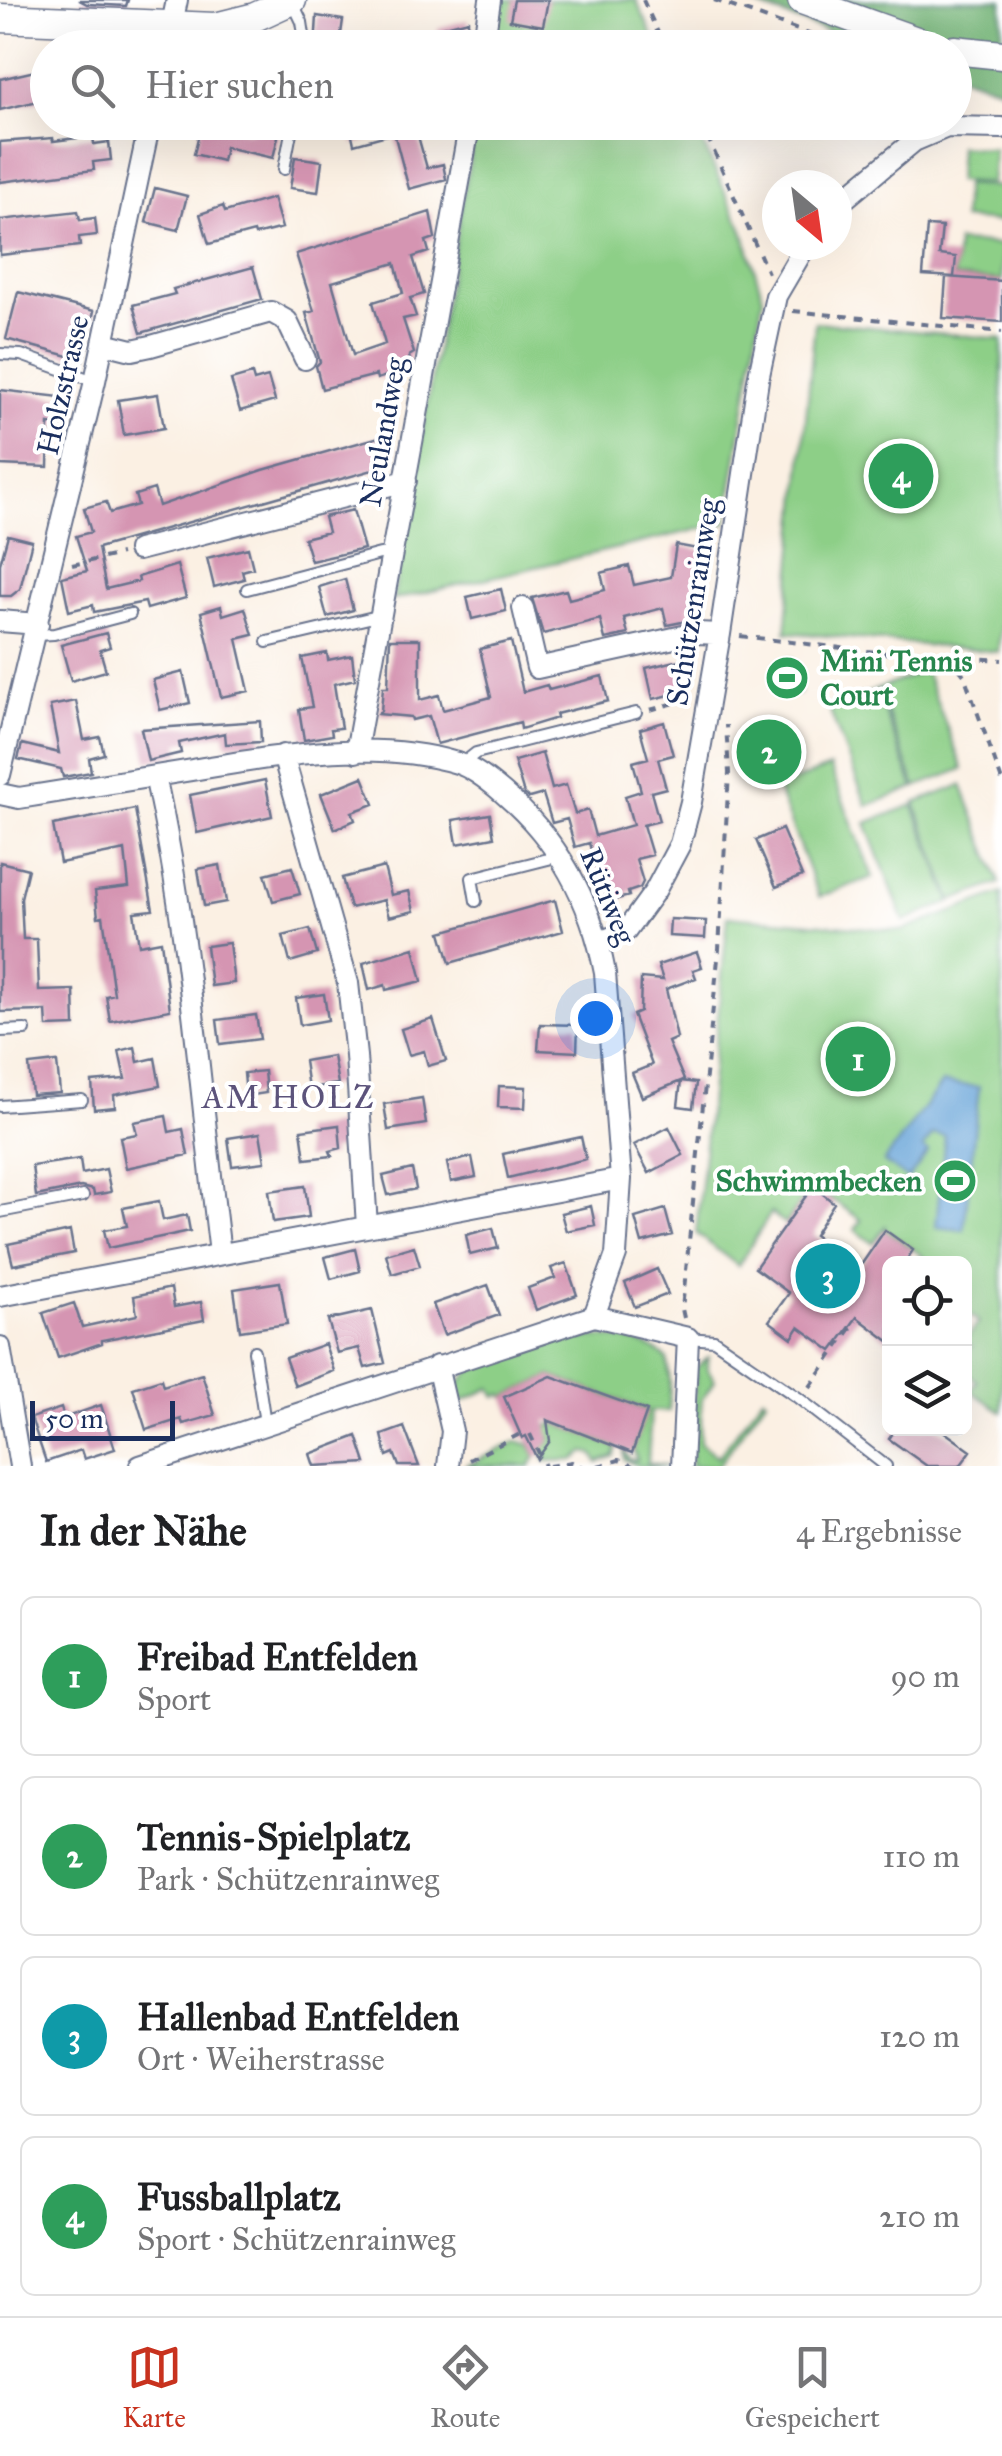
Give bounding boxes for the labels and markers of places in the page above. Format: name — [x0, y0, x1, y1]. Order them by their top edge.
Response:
pin: 4 — [868, 438, 934, 514]
place label: Mini Tennis Court — [820, 643, 972, 713]
sports icon: Mini Tennis Court — [764, 655, 810, 701]
pin: 2 — [736, 714, 802, 790]
pin: 1 — [826, 1022, 890, 1096]
sports icon: Schwimmbecken — [932, 1158, 978, 1204]
place label: Schwimmbecken — [715, 1163, 923, 1199]
pin: 3 — [796, 1238, 860, 1314]

